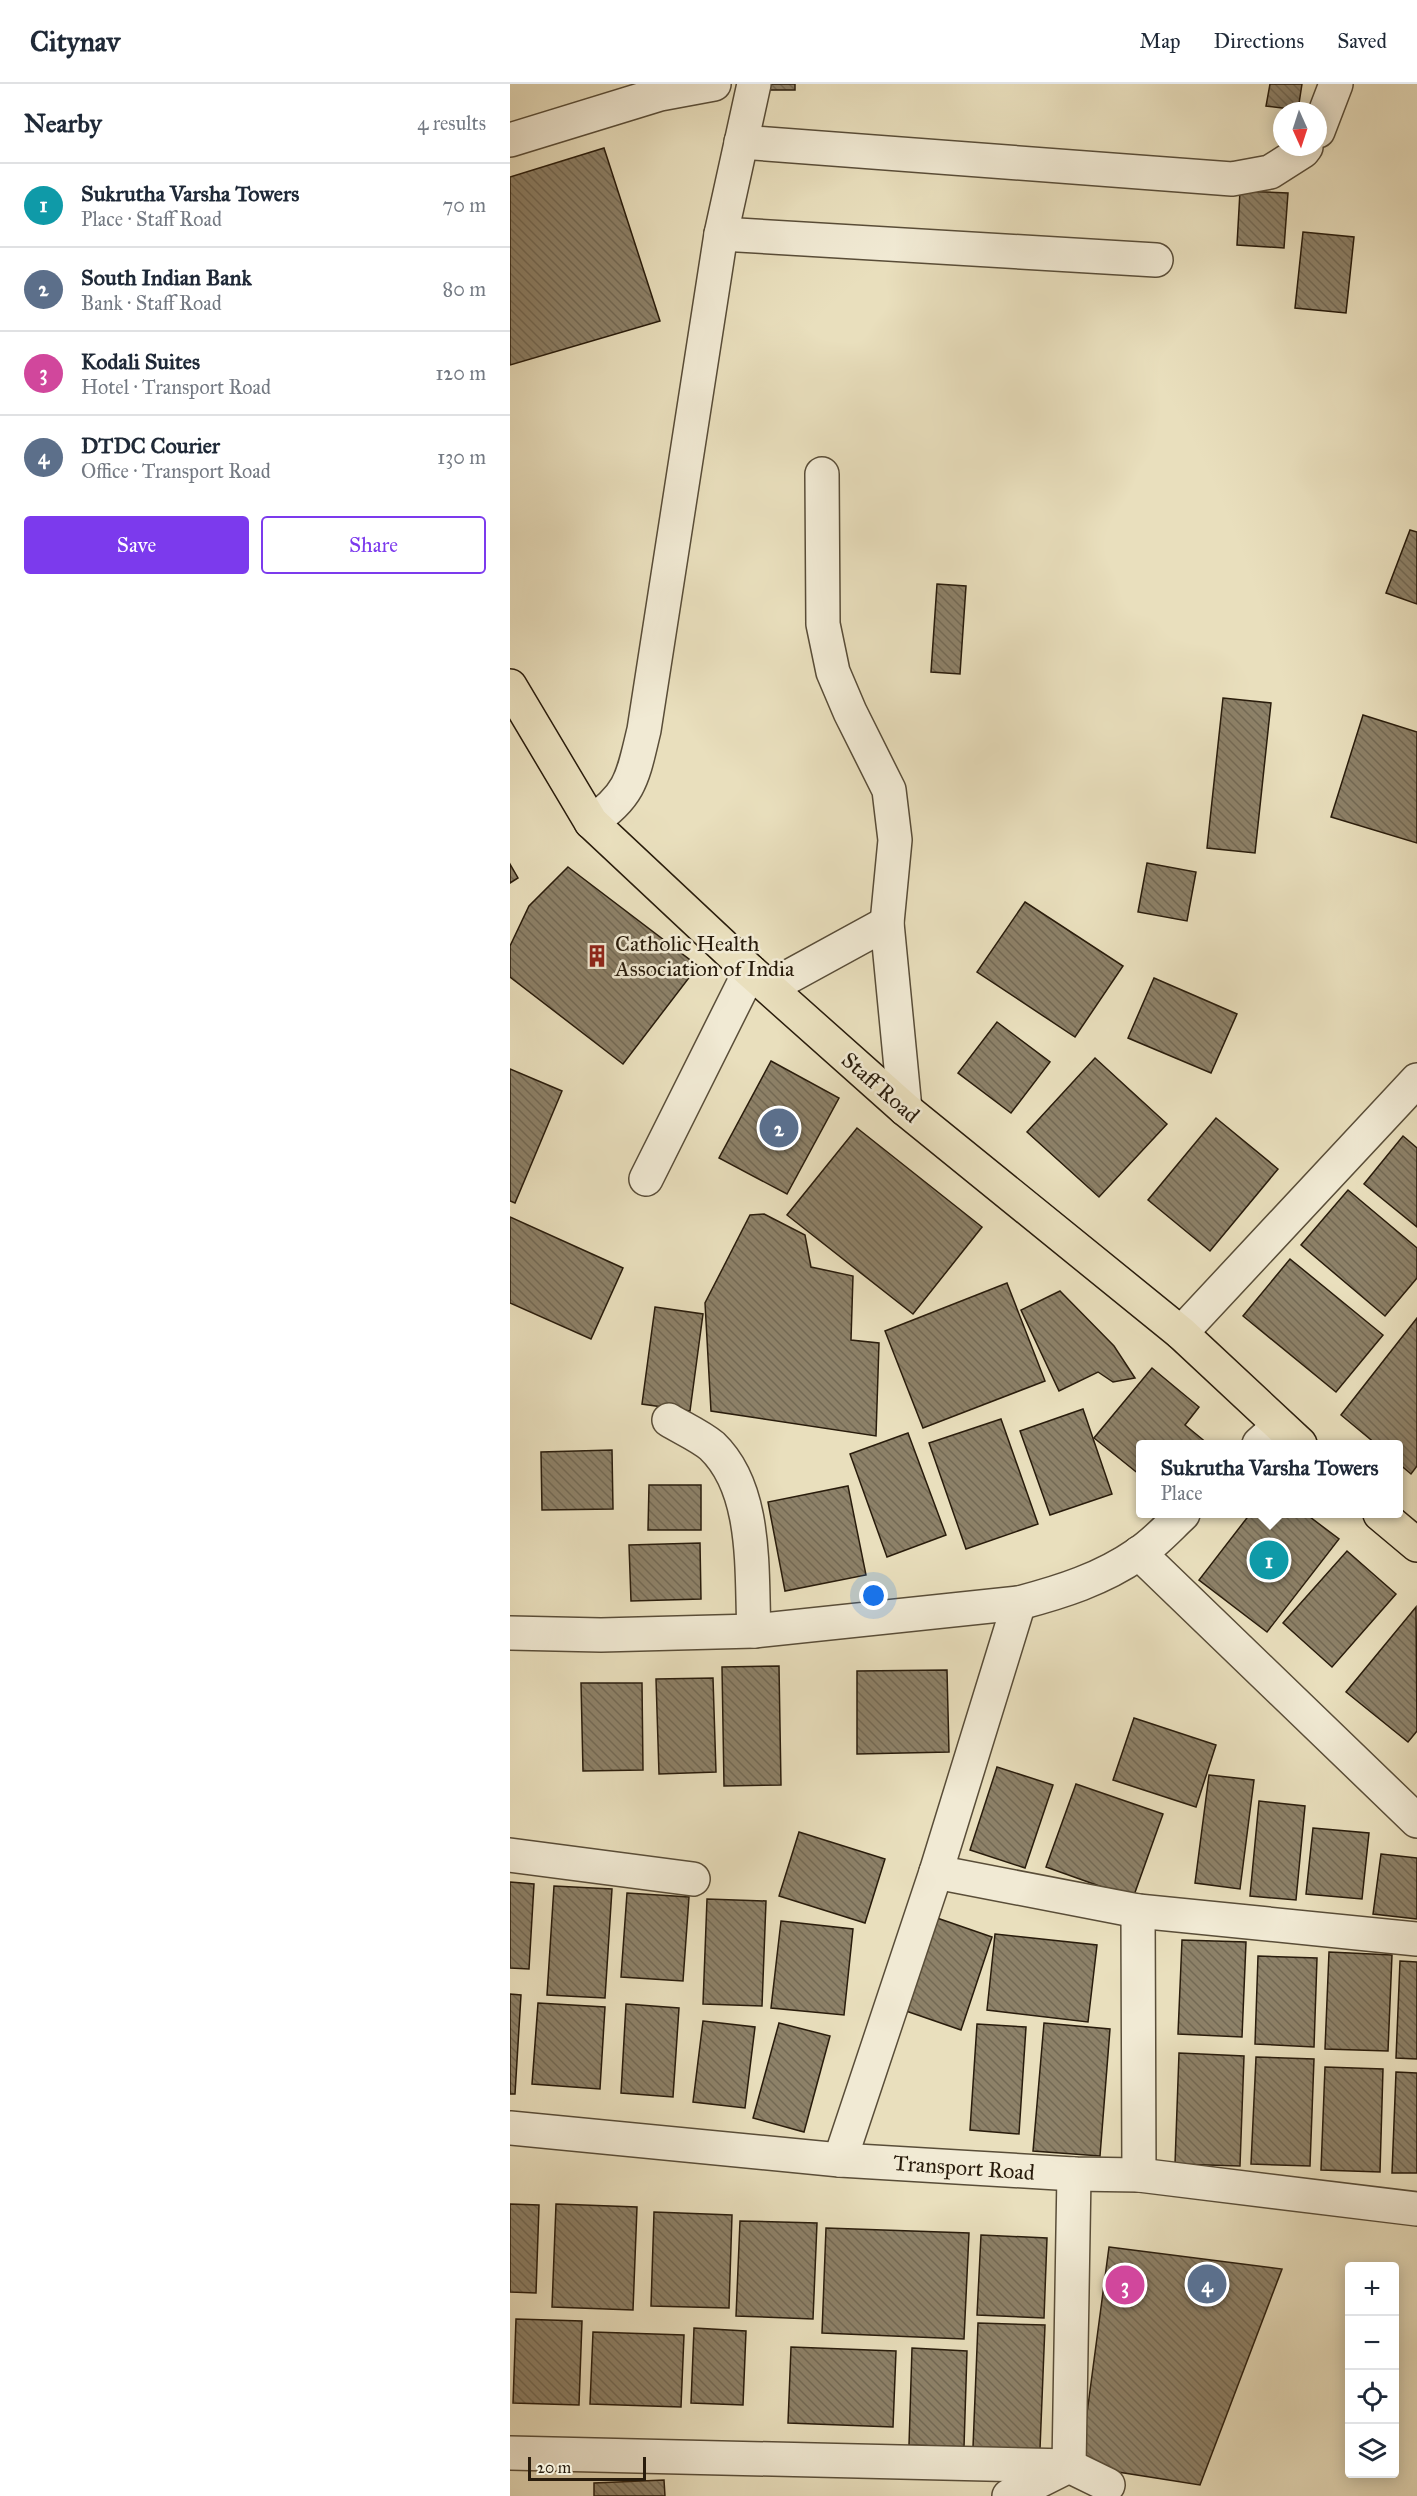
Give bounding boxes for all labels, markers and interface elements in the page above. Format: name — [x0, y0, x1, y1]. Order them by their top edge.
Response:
text: Citynav — [30, 24, 120, 59]
text: Map — [1140, 28, 1181, 54]
text: Directions — [1214, 28, 1304, 54]
text: Saved — [1337, 28, 1387, 54]
north arrow — [1273, 102, 1327, 156]
text: Nearby — [24, 107, 102, 139]
text: 4 results — [417, 111, 486, 135]
text: Sukrutha Varsha Towers — [81, 180, 299, 207]
text: 1 — [40, 193, 47, 217]
text: 70 m — [443, 193, 486, 217]
text: Place · Staff Road — [81, 207, 222, 231]
text: South Indian Bank — [81, 264, 252, 291]
text: 2 — [39, 277, 48, 301]
text: 80 m — [443, 277, 486, 301]
text: Bank · Staff Road — [81, 291, 222, 315]
text: Kodali Suites — [81, 348, 200, 375]
text: 3 — [40, 361, 48, 385]
text: 120 m — [435, 361, 486, 385]
text: Hotel · Transport Road — [81, 375, 271, 399]
text: DTDC Courier — [81, 432, 220, 459]
text: 4 — [38, 445, 49, 469]
text: 130 m — [437, 445, 486, 469]
text: Office · Transport Road — [81, 459, 271, 483]
button: Save — [24, 516, 249, 574]
button: Share — [261, 516, 486, 574]
place label: Catholic Health Association of India — [614, 930, 795, 982]
building icon: Catholic Health Association of India — [584, 943, 610, 969]
street label: Staff Road — [836, 1046, 925, 1129]
pin: 2 — [760, 1106, 798, 1150]
popup — [1136, 1440, 1403, 1518]
text: Sukrutha Varsha Towers — [1160, 1454, 1379, 1481]
text: Place — [1160, 1481, 1202, 1505]
pin: 1 — [1250, 1538, 1288, 1582]
your location — [859, 1581, 888, 1610]
street label: Transport Road — [892, 2149, 1036, 2186]
pin: 3 — [1106, 2262, 1144, 2308]
pin: 4 — [1188, 2262, 1226, 2306]
map controls — [1345, 2262, 1399, 2478]
button: + — [1345, 2262, 1399, 2316]
button: − — [1345, 2316, 1399, 2370]
button: locate — [1345, 2370, 1399, 2424]
button: layers — [1345, 2424, 1399, 2478]
scale bar — [528, 2454, 646, 2482]
text: 20 m — [537, 2458, 571, 2477]

